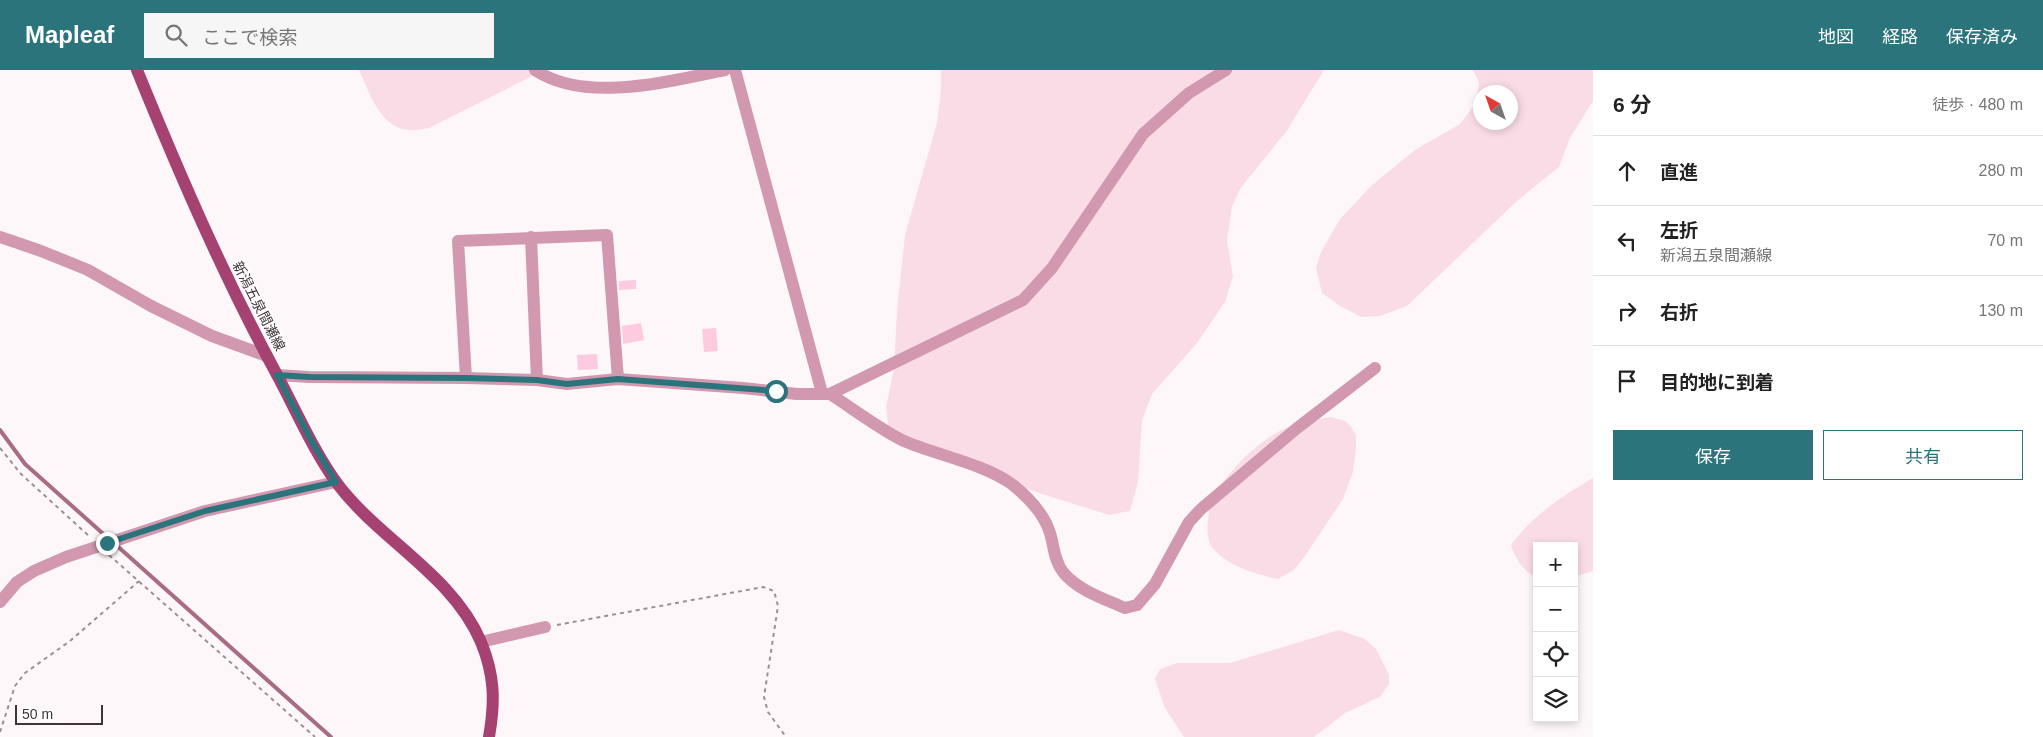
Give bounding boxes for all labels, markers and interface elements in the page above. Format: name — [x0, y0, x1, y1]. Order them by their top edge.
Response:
search box — [144, 13, 494, 58]
text: Mapleaf — [25, 21, 114, 48]
icon: search — [162, 21, 190, 49]
text: ここで検索 — [202, 27, 297, 48]
text: 地図 — [1818, 27, 1854, 47]
text: 経路 — [1882, 27, 1918, 47]
text: 保存済み — [1946, 27, 2018, 47]
north arrow — [1473, 85, 1518, 130]
text: 6 分 — [1613, 93, 1652, 116]
text: 徒歩 · 480 m — [1932, 96, 2023, 113]
icon: ahead — [1613, 157, 1641, 185]
text: 直進 — [1660, 162, 1698, 183]
text: 280 m — [1979, 162, 2023, 179]
text: 左折 — [1660, 220, 1698, 241]
icon: left — [1613, 227, 1641, 255]
text: 70 m — [1987, 232, 2023, 249]
text: 新潟五泉間瀬線 — [1660, 247, 1772, 264]
street label: 新潟五泉間瀬線 — [230, 259, 288, 353]
icon: right — [1613, 297, 1641, 325]
text: 右折 — [1660, 302, 1698, 323]
text: 130 m — [1979, 302, 2023, 319]
icon: arrive — [1613, 367, 1641, 395]
text: 目的地に到着 — [1660, 372, 1774, 393]
route start — [765, 380, 788, 403]
button: 保存 — [1613, 430, 1813, 480]
button: 共有 — [1823, 430, 2023, 480]
route end — [96, 532, 119, 555]
map controls — [1533, 542, 1578, 722]
button: + — [1533, 542, 1578, 587]
button: − — [1533, 587, 1578, 632]
button: locate — [1533, 632, 1578, 677]
button: layers — [1533, 677, 1578, 722]
scale bar — [15, 702, 102, 725]
text: 50 m — [22, 706, 53, 722]

